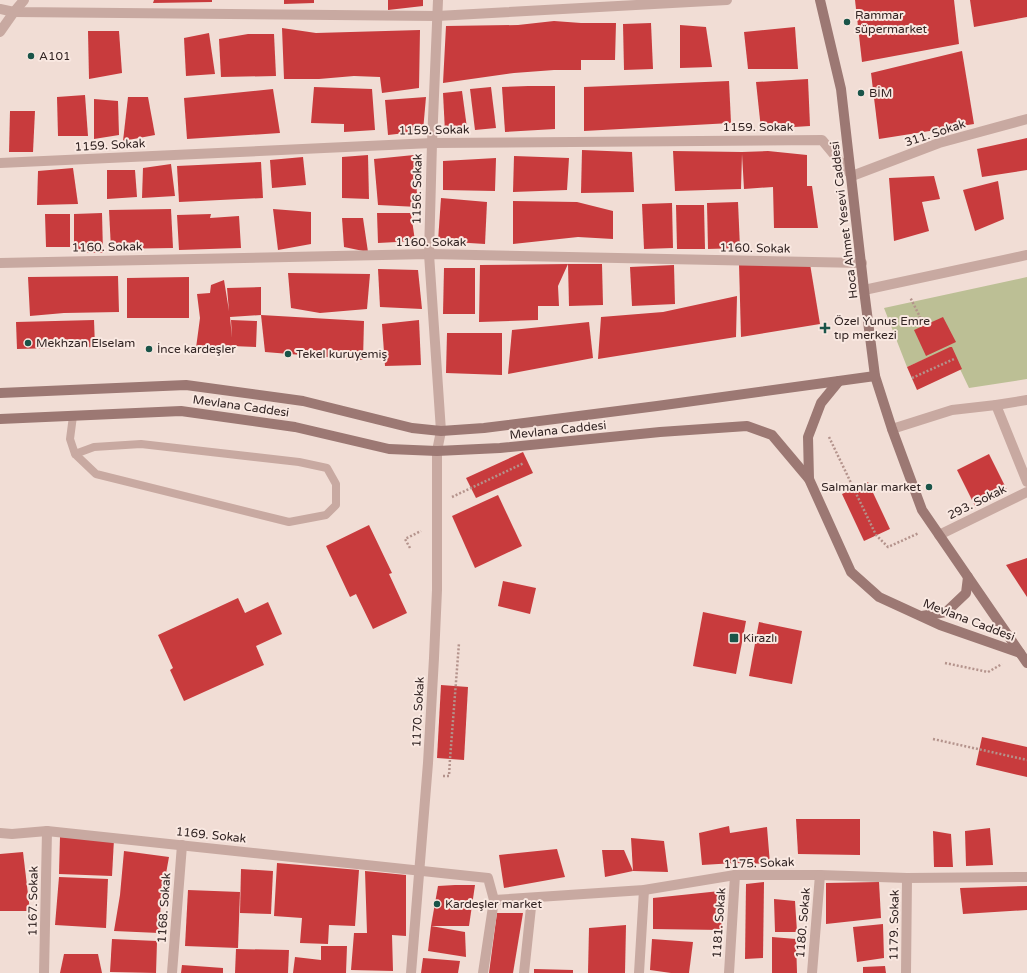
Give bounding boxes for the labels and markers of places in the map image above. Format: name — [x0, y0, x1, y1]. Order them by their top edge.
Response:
place label: Rammar süpermarket — [855, 8, 928, 36]
marker: Rammar süpermarket — [842, 17, 852, 27]
place label: A101 — [39, 49, 71, 63]
marker: A101 — [26, 51, 36, 61]
place label: BİM — [869, 86, 892, 100]
marker: BİM — [856, 88, 866, 98]
place label: Özel Yunus Emre tıp merkezi — [834, 314, 930, 342]
marker: Özel Yunus Emre tıp merkezi — [819, 322, 831, 334]
place label: Mekhzan Elselam — [36, 336, 135, 350]
marker: Mekhzan Elselam — [23, 338, 33, 348]
place label: İnce kardeşler — [157, 342, 236, 356]
marker: İnce kardeşler — [144, 344, 154, 354]
place label: Tekel kuruyemiş — [296, 347, 388, 361]
marker: Tekel kuruyemiş — [283, 349, 293, 359]
place label: Salmanlar market — [821, 480, 921, 494]
marker: Salmanlar market — [924, 482, 934, 492]
place label: Kirazlı — [743, 631, 777, 645]
marker: Kirazlı — [728, 632, 740, 644]
place label: Kardeşler market — [445, 897, 542, 911]
marker: Kardeşler market — [432, 899, 442, 909]

